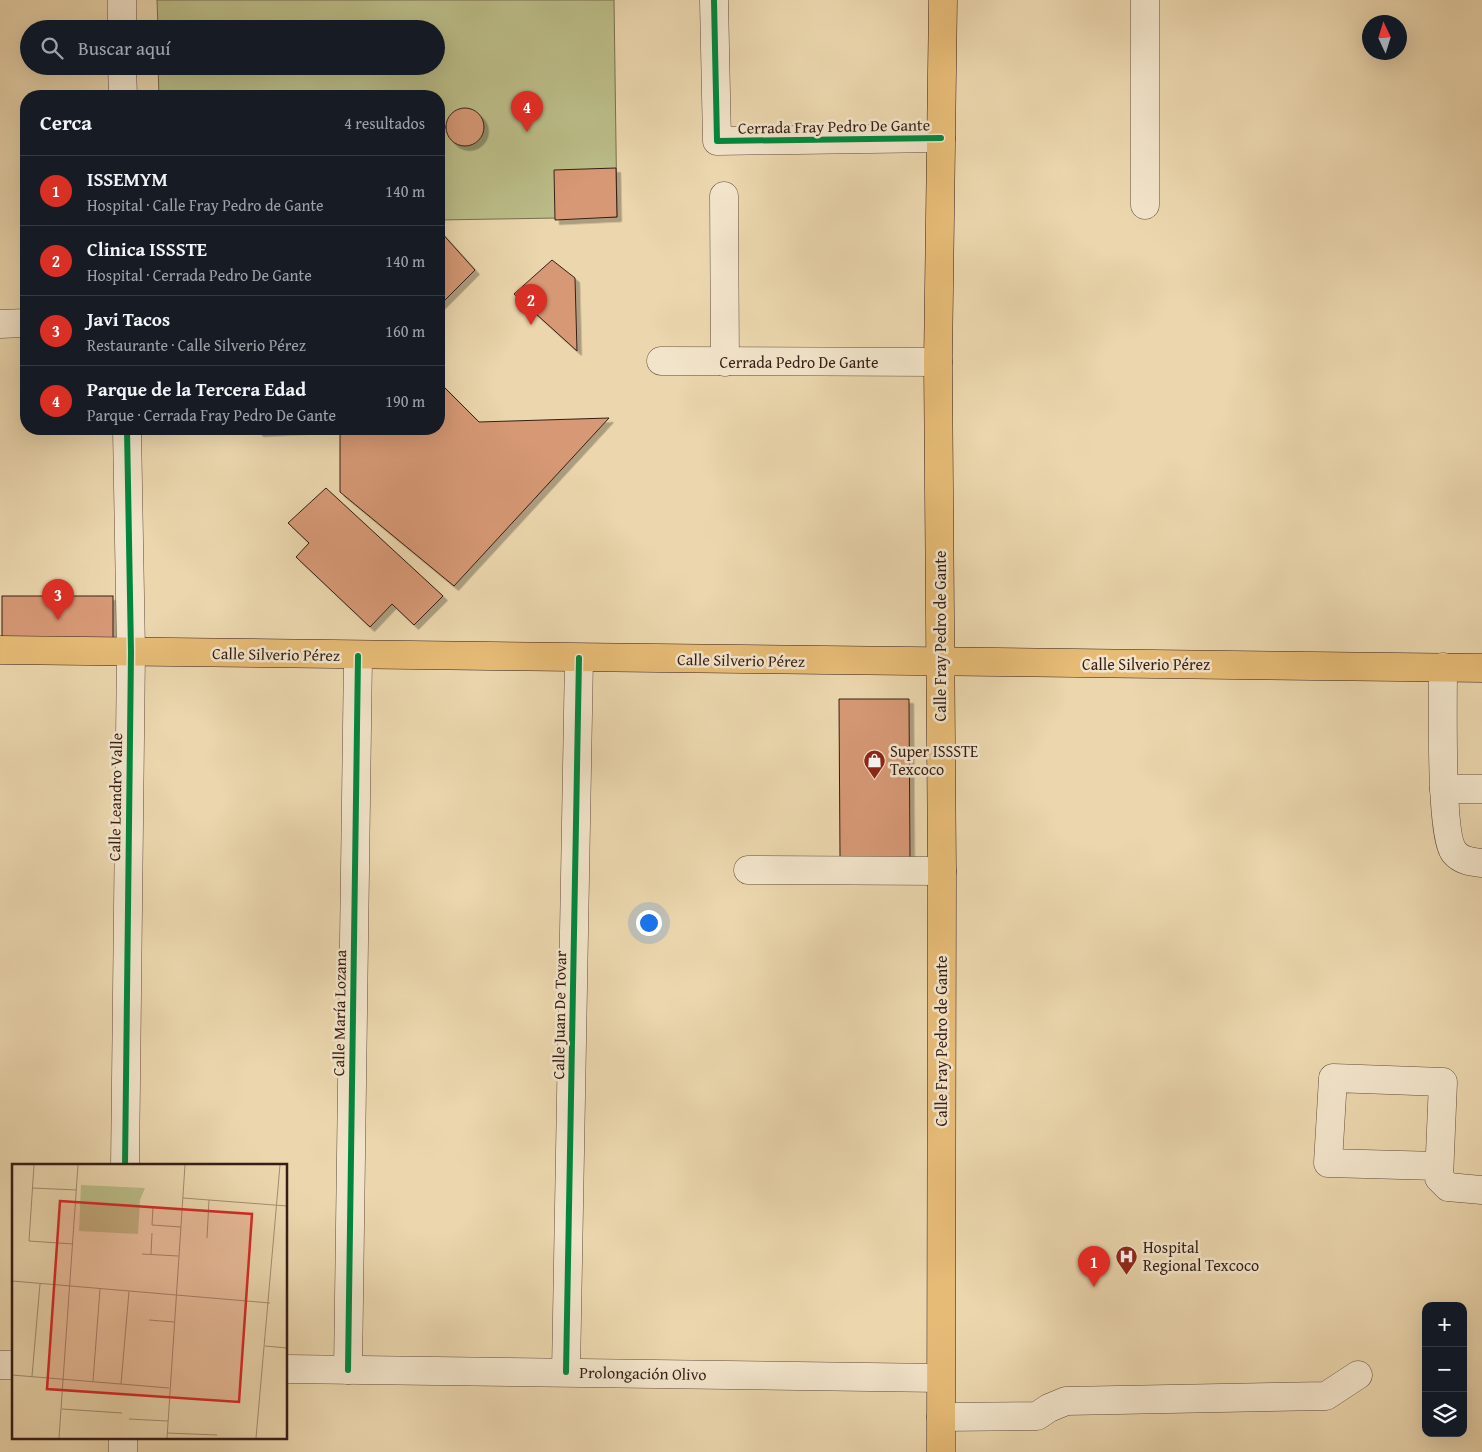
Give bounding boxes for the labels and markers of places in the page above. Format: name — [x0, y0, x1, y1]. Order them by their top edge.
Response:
pin: 4 — [511, 91, 543, 132]
pin: 2 — [515, 284, 547, 325]
pin: 3 — [42, 579, 74, 620]
place label: Super ISSSTE Texcoco — [890, 739, 978, 781]
shop icon: Super ISSSTE Texcoco — [862, 748, 886, 779]
place label: Hospital Regional Texcoco — [1143, 1235, 1259, 1277]
hospital icon: Hospital Regional Texcoco — [1115, 1244, 1139, 1275]
pin: 1 — [1078, 1246, 1110, 1287]

